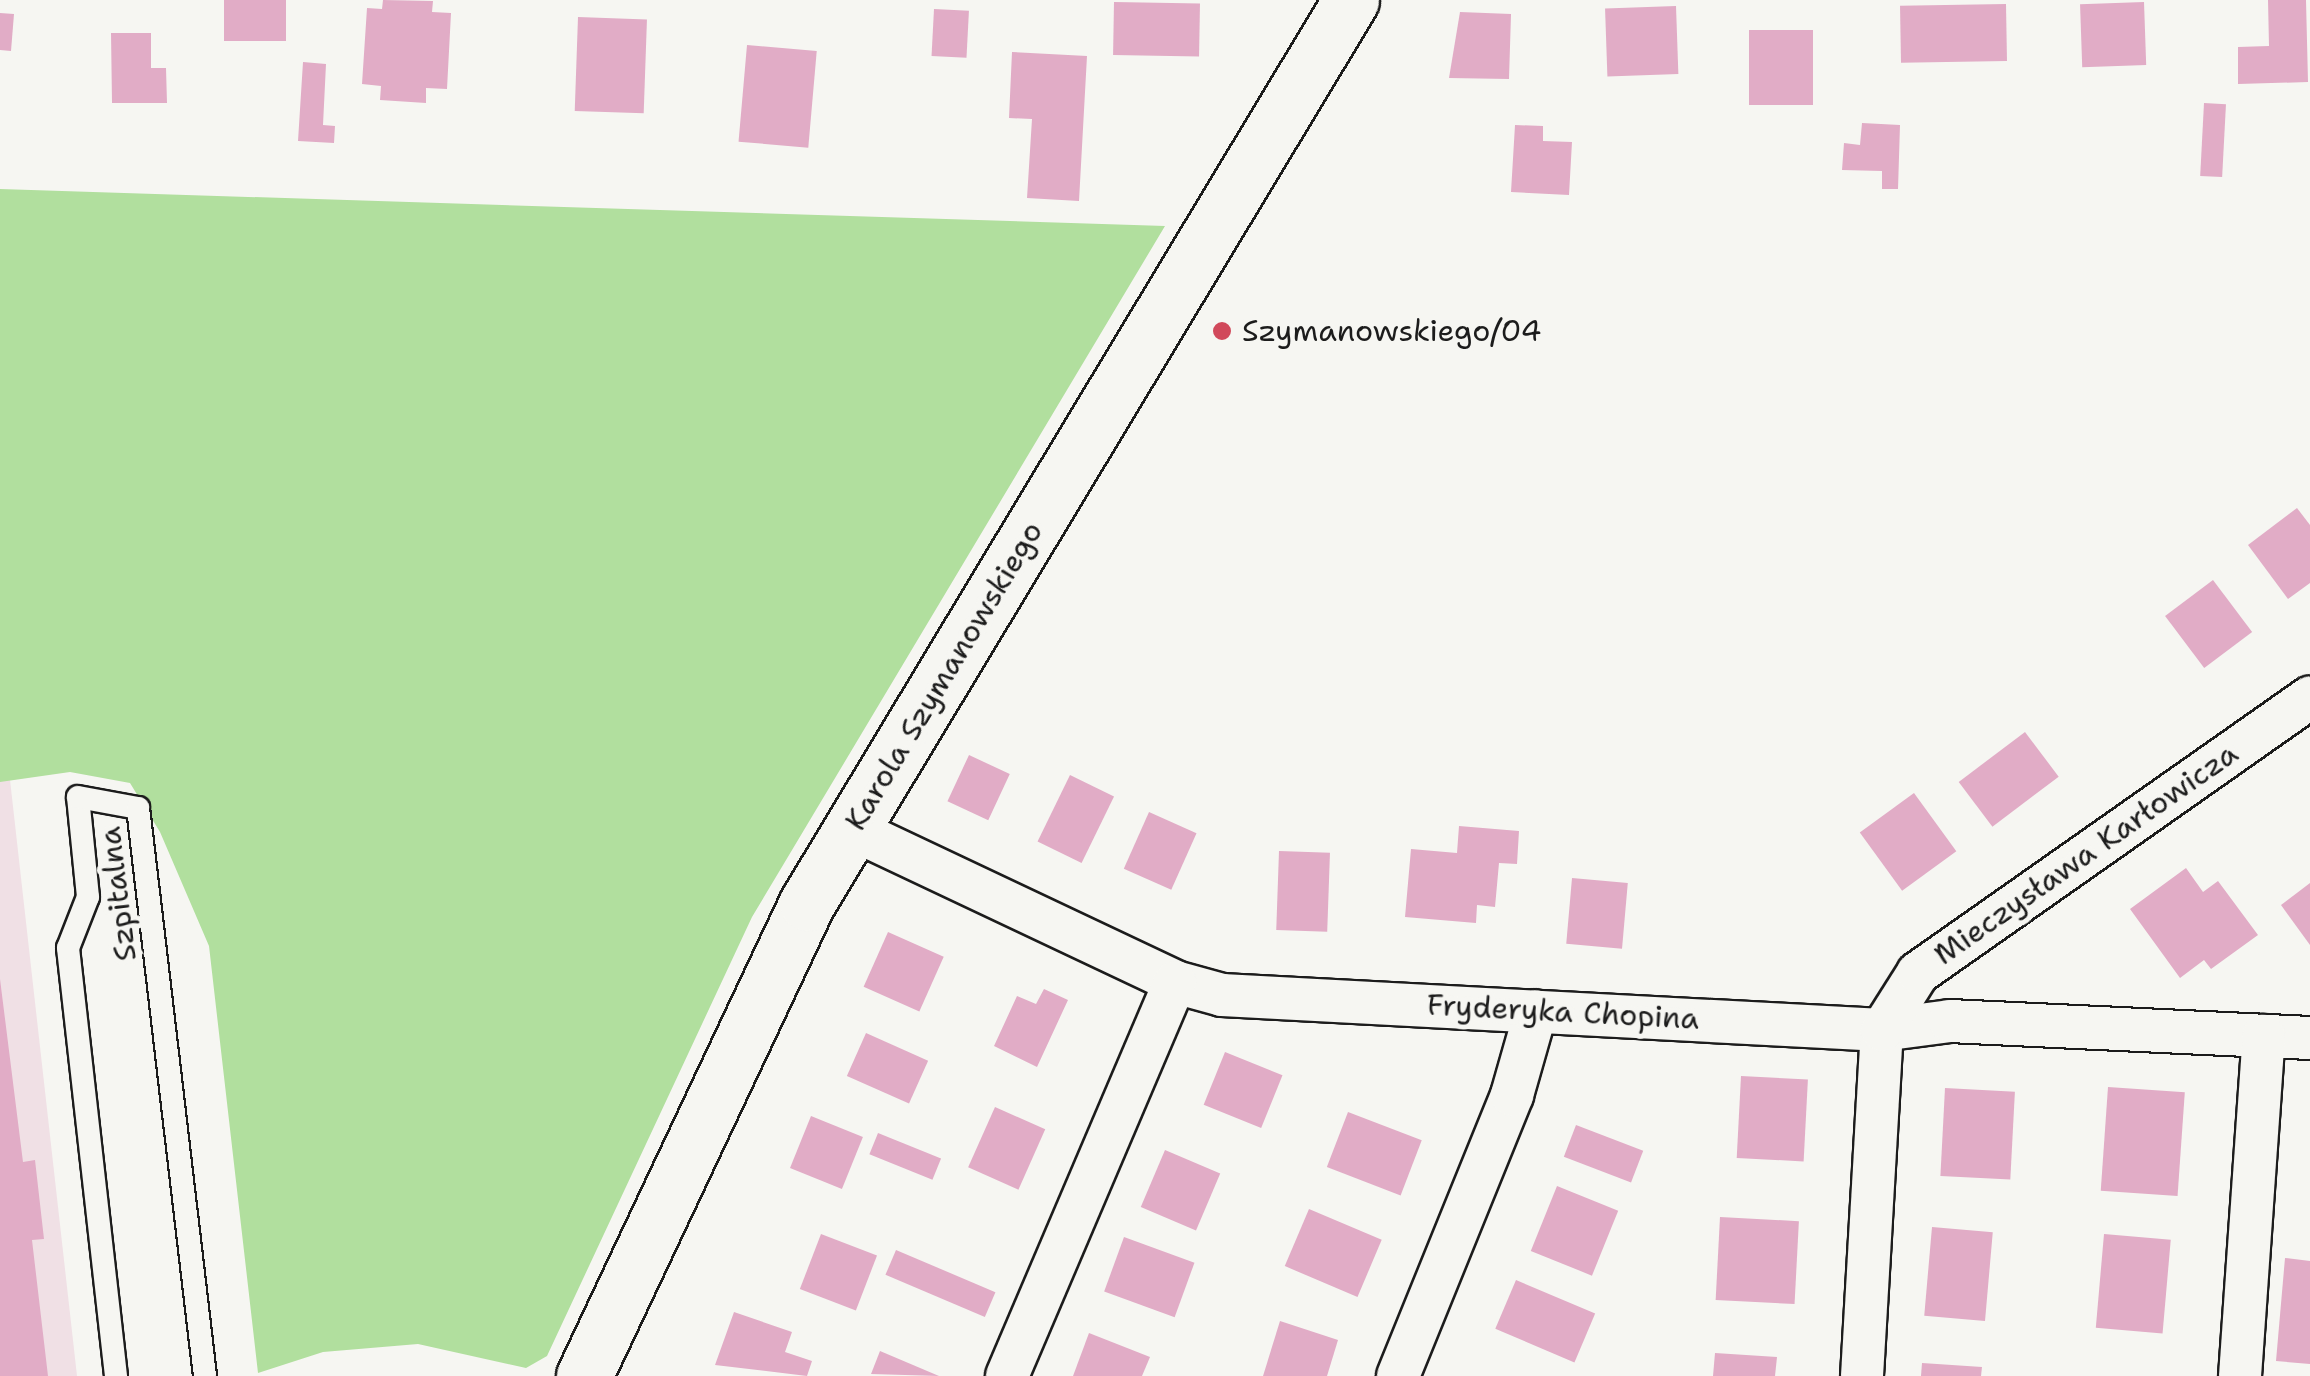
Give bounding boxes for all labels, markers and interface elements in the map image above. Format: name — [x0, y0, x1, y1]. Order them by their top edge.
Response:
place label: Szymanowskiego/04 — [1242, 313, 1542, 349]
marker: Szymanowskiego/04 — [1211, 320, 1233, 342]
street label: Karola Szymanowskiego — [837, 515, 1051, 837]
street label: Mieczysława Karłowicza — [1927, 735, 2245, 973]
street label: Szpitalna — [92, 825, 144, 963]
street label: Fryderyka Chopina — [1426, 987, 1700, 1037]

